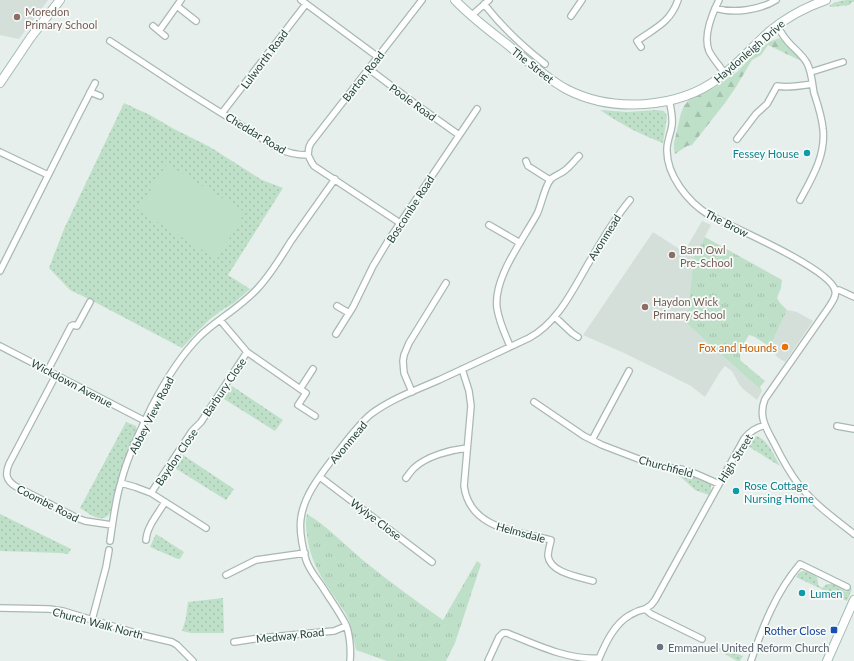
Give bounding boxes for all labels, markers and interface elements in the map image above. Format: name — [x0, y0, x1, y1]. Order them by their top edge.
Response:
place label: Moredon Primary School — [25, 5, 97, 31]
marker: Moredon Primary School — [12, 12, 22, 22]
street label: Haydonleigh Drive — [711, 17, 787, 85]
street label: Lulworth Road — [238, 27, 290, 91]
street label: The Street — [509, 44, 557, 86]
street label: Barton Road — [339, 48, 387, 104]
street label: Poole Road — [387, 81, 439, 123]
street label: Cheddar Road — [223, 110, 289, 156]
place label: Fessey House — [733, 147, 799, 160]
marker: Fessey House — [802, 148, 812, 158]
street label: Boscombe Road — [383, 173, 437, 245]
street label: The Brow — [703, 207, 751, 240]
street label: Avonmead — [585, 212, 623, 262]
place label: Barn Owl Pre-School — [680, 243, 733, 269]
marker: Barn Owl Pre-School — [667, 250, 677, 260]
place label: Haydon Wick Primary School — [653, 295, 725, 321]
marker: Haydon Wick Primary School — [640, 302, 650, 312]
place label: Fox and Hounds — [699, 341, 777, 354]
marker: Fox and Hounds — [780, 342, 790, 352]
street label: Barbury Close — [200, 355, 248, 419]
street label: Wickdown Avenue — [29, 356, 115, 410]
street label: Abbey View Road — [126, 374, 176, 456]
street label: Avonmead — [327, 418, 369, 466]
street label: Baydon Close — [152, 426, 200, 488]
street label: High Street — [715, 431, 755, 485]
street label: Churchfield — [637, 453, 695, 479]
place label: Rose Cottage Nursing Home — [744, 479, 814, 505]
street label: Coombe Road — [15, 482, 81, 524]
marker: Rose Cottage Nursing Home — [731, 486, 741, 496]
street label: Wylye Close — [348, 496, 404, 542]
street label: Helmsdale — [495, 519, 547, 545]
place label: Lumen — [810, 587, 842, 600]
marker: Lumen — [797, 588, 807, 598]
street label: Church Walk North — [51, 605, 145, 641]
place label: Rother Close — [764, 624, 826, 637]
street label: Medway Road — [255, 625, 325, 645]
marker: Rother Close — [829, 625, 839, 635]
place label: Emmanuel United Reform Church — [668, 641, 830, 654]
marker: Emmanuel United Reform Church — [655, 642, 665, 652]

